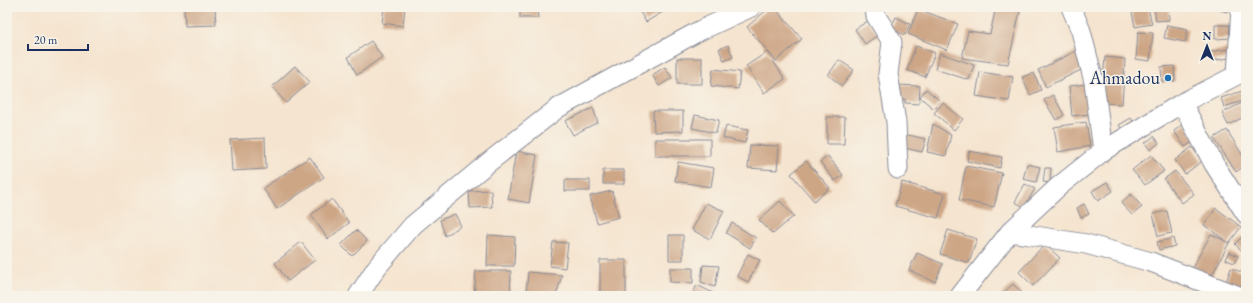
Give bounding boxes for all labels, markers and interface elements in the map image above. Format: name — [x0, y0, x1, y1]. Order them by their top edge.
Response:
scale bar — [28, 26, 88, 52]
north arrow — [1187, 26, 1227, 66]
text: N — [1203, 29, 1212, 43]
text: 20 m — [34, 32, 58, 48]
place label: Ahmadou — [1089, 66, 1161, 89]
marker: Ahmadou — [1163, 73, 1173, 83]

